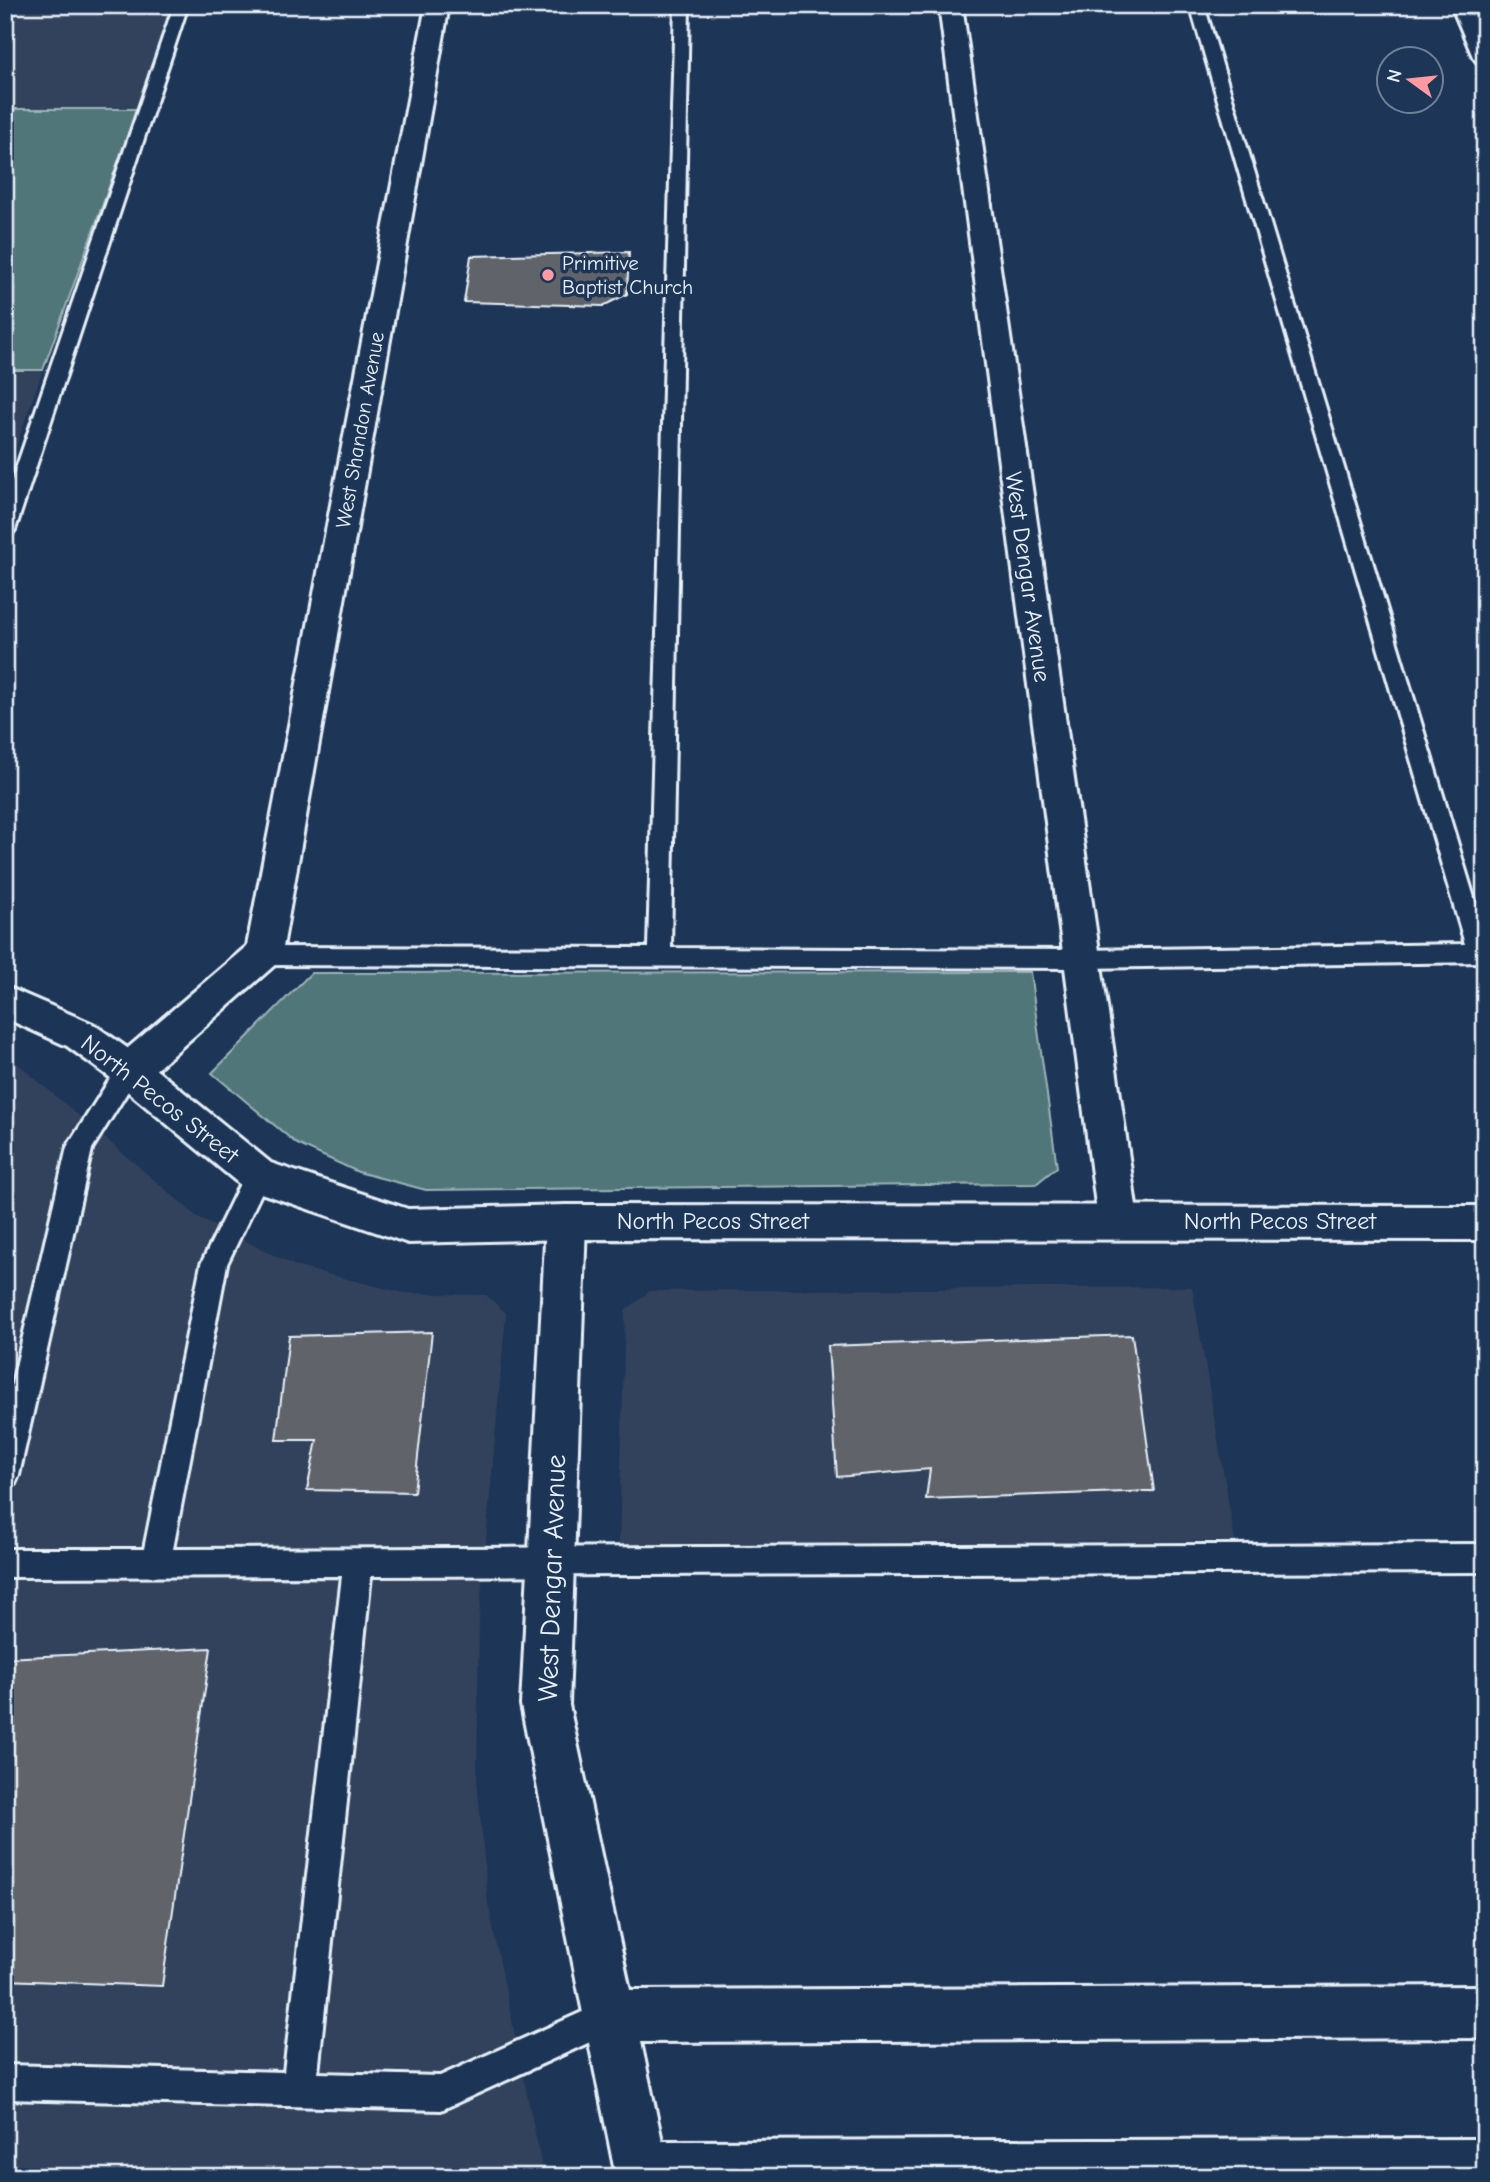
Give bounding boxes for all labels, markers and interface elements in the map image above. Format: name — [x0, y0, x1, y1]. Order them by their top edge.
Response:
north arrow — [1374, 46, 1444, 116]
text: N — [1382, 67, 1407, 85]
place label: Primitive Baptist Church — [562, 251, 693, 299]
marker: Primitive Baptist Church — [540, 267, 556, 283]
street label: West Shandon Avenue — [331, 330, 389, 530]
street label: West Dengar Avenue — [999, 470, 1057, 684]
street label: North Pecos Street — [76, 1029, 245, 1170]
street label: North Pecos Street — [617, 1207, 810, 1235]
street label: North Pecos Street — [1184, 1207, 1377, 1235]
street label: West Dengar Avenue — [532, 1454, 572, 1702]

